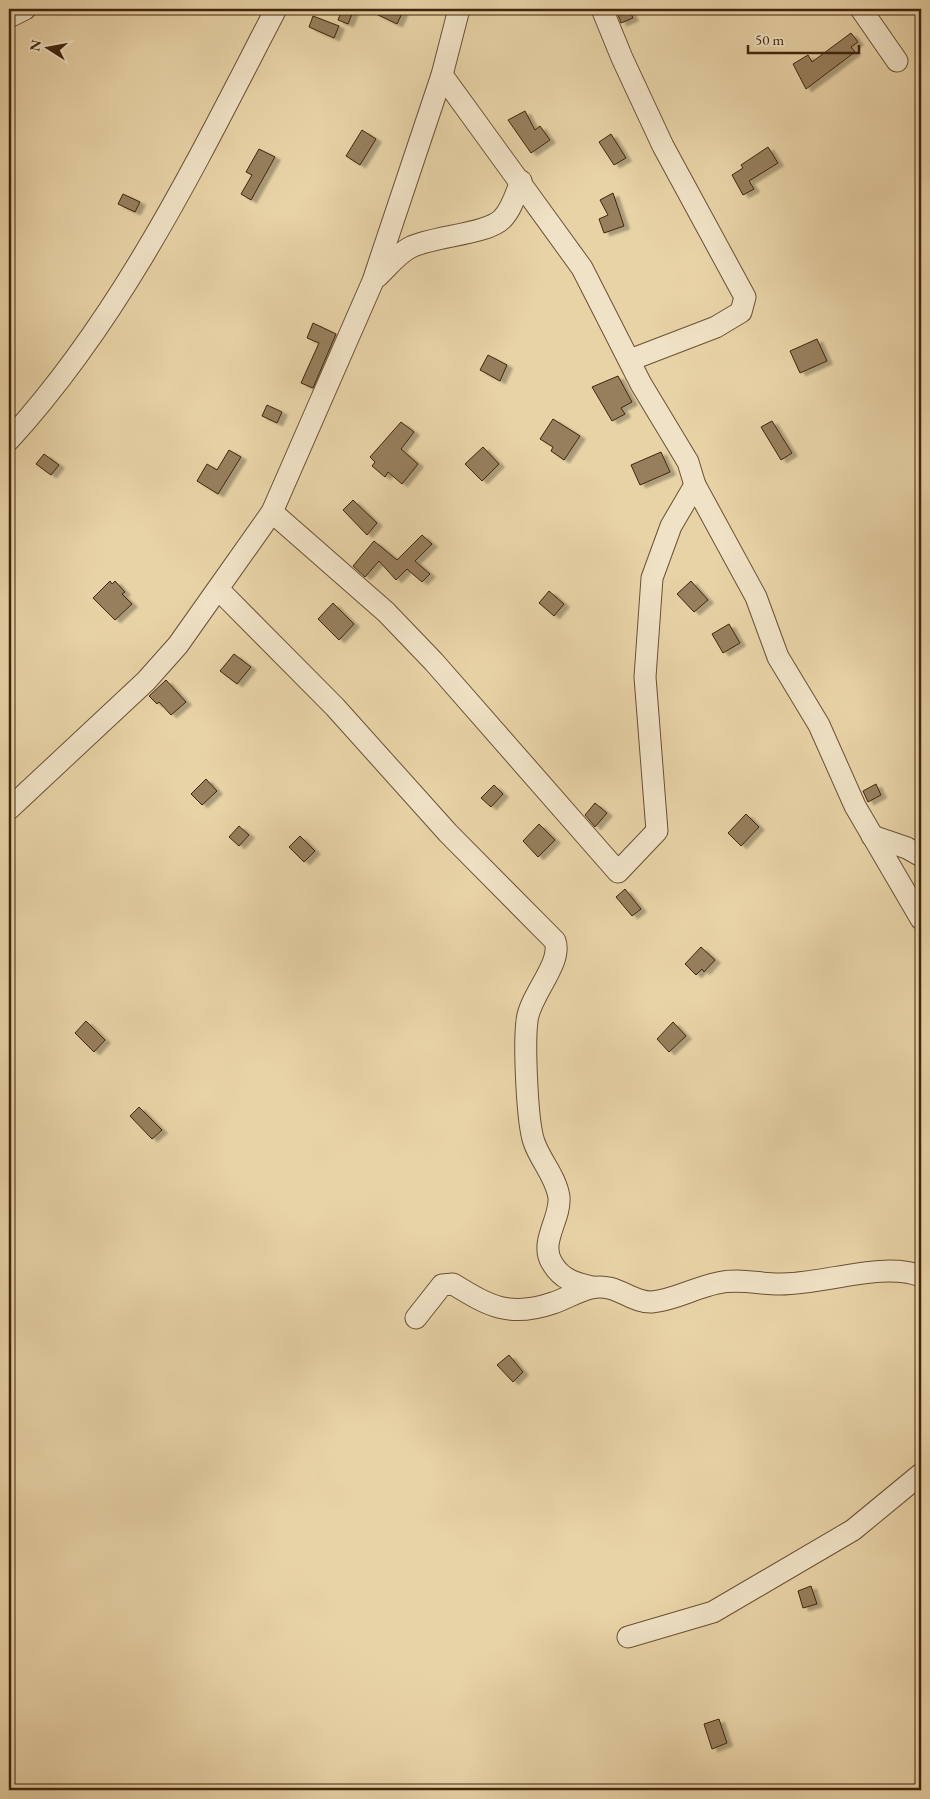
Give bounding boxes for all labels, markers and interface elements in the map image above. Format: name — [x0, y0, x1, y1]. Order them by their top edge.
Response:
north arrow — [22, 22, 72, 72]
scale bar — [748, 22, 859, 54]
text: 50 m — [755, 30, 784, 49]
text: N — [25, 38, 45, 53]

